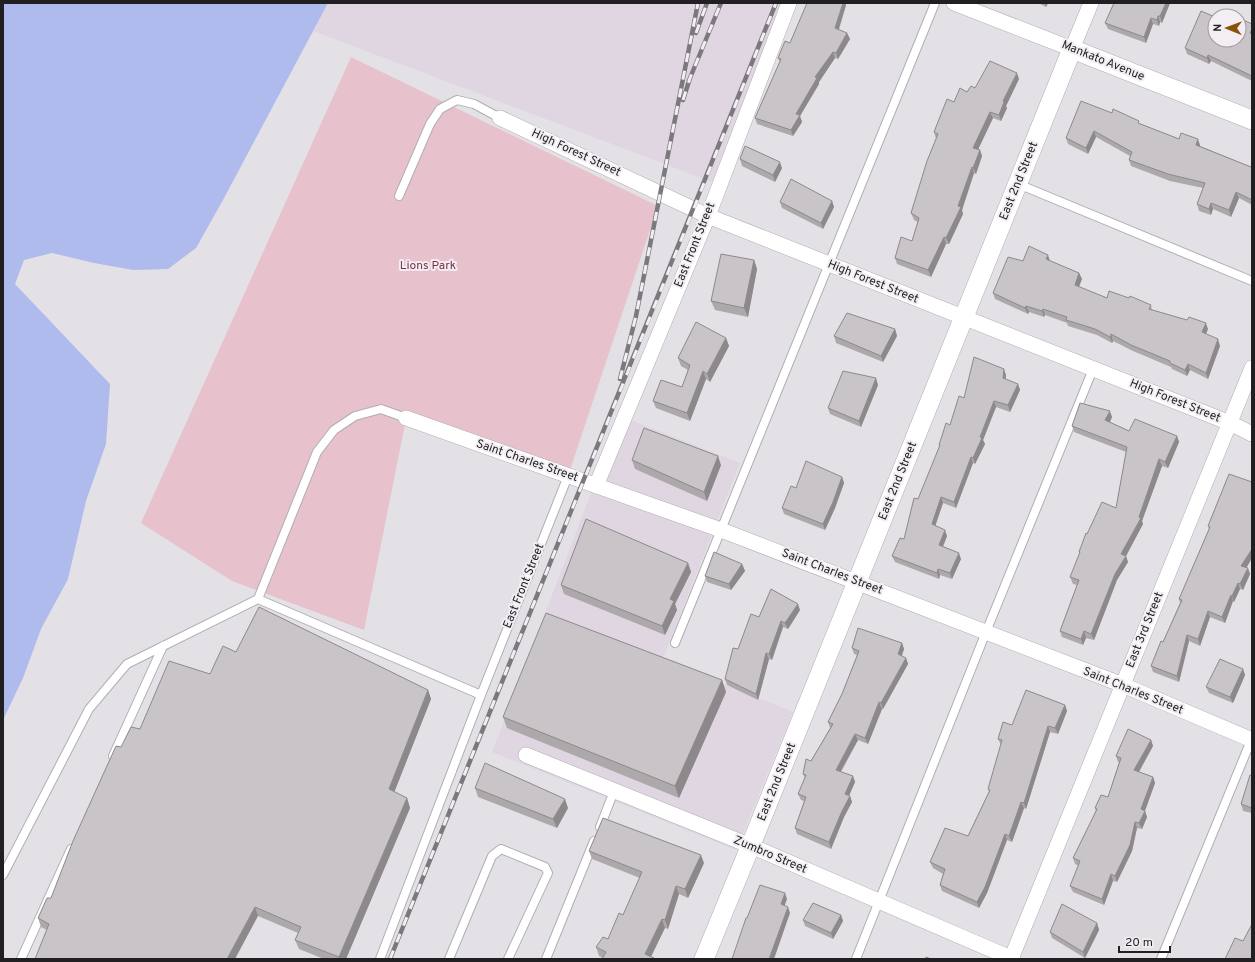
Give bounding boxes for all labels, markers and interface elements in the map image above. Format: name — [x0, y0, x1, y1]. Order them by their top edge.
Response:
north arrow — [1207, 8, 1247, 48]
text: N — [1211, 24, 1225, 32]
street label: Mankato Avenue — [1059, 37, 1147, 85]
street label: High Forest Street — [529, 125, 623, 181]
street label: East 2nd Street — [996, 139, 1042, 223]
street label: East Front Street — [671, 200, 719, 290]
street label: High Forest Street — [825, 256, 921, 308]
park label: Lions Park — [400, 258, 456, 274]
street label: High Forest Street — [1127, 375, 1223, 427]
street label: Saint Charles Street — [474, 436, 580, 486]
street label: East 2nd Street — [875, 439, 921, 523]
street label: East Front Street — [500, 541, 548, 631]
street label: Saint Charles Street — [779, 545, 885, 599]
street label: East 3rd Street — [1123, 590, 1167, 670]
street label: Saint Charles Street — [1080, 664, 1186, 718]
street label: East 2nd Street — [754, 740, 800, 824]
street label: Zumbro Street — [731, 832, 809, 878]
scale bar — [1119, 928, 1170, 954]
text: 20 m — [1125, 935, 1153, 951]

